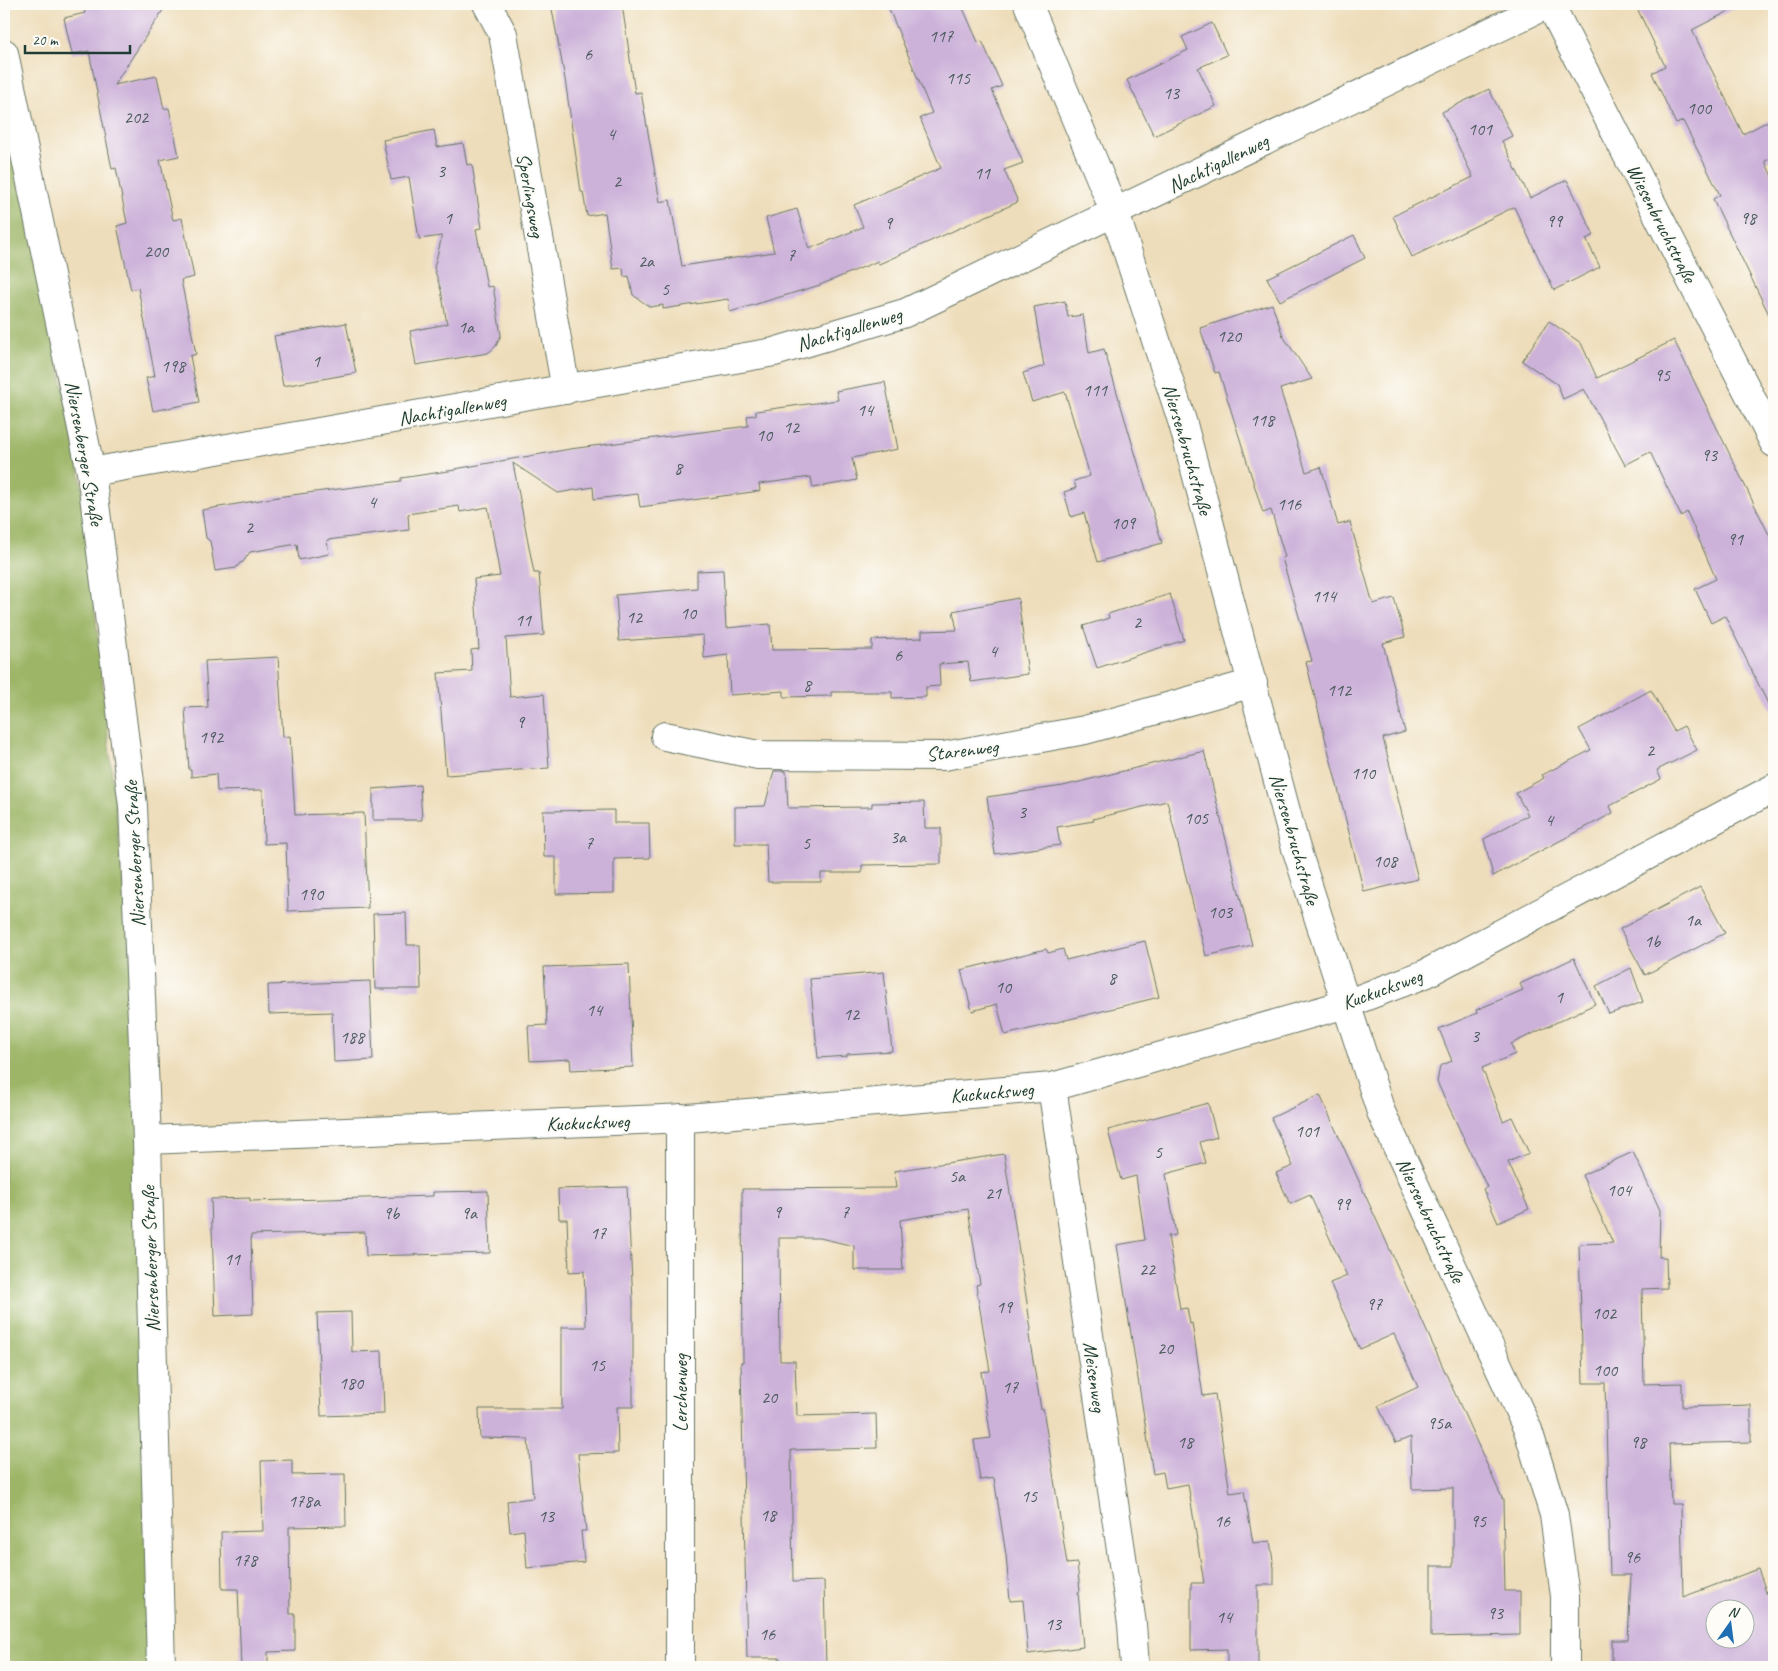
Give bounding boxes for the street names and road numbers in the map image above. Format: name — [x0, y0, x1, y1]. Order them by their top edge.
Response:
street label: Nachtigallenweg — [1164, 128, 1274, 199]
street label: Sperlingsweg — [511, 151, 551, 241]
street label: Wiesenbruchstraße — [1621, 160, 1703, 288]
street label: Nachtigallenweg — [793, 301, 907, 357]
street label: Niersenberger Straße — [59, 379, 110, 529]
street label: Niersenbruchstraße — [1157, 381, 1219, 519]
street label: Nachtigallenweg — [396, 387, 510, 431]
street label: Starenweg — [925, 733, 1001, 767]
street label: Niersenbruchstraße — [1264, 771, 1326, 909]
street label: Niersenberger Straße — [118, 779, 151, 928]
street label: Kuckucksweg — [1339, 963, 1427, 1015]
street label: Kuckucksweg — [949, 1076, 1036, 1109]
street label: Kuckucksweg — [546, 1109, 631, 1136]
street label: Niersenbruchstraße — [1391, 1154, 1471, 1288]
street label: Niersenberger Straße — [135, 1184, 166, 1333]
street label: Meisenweg — [1077, 1340, 1112, 1415]
street label: Lerchenweg — [668, 1352, 693, 1432]

